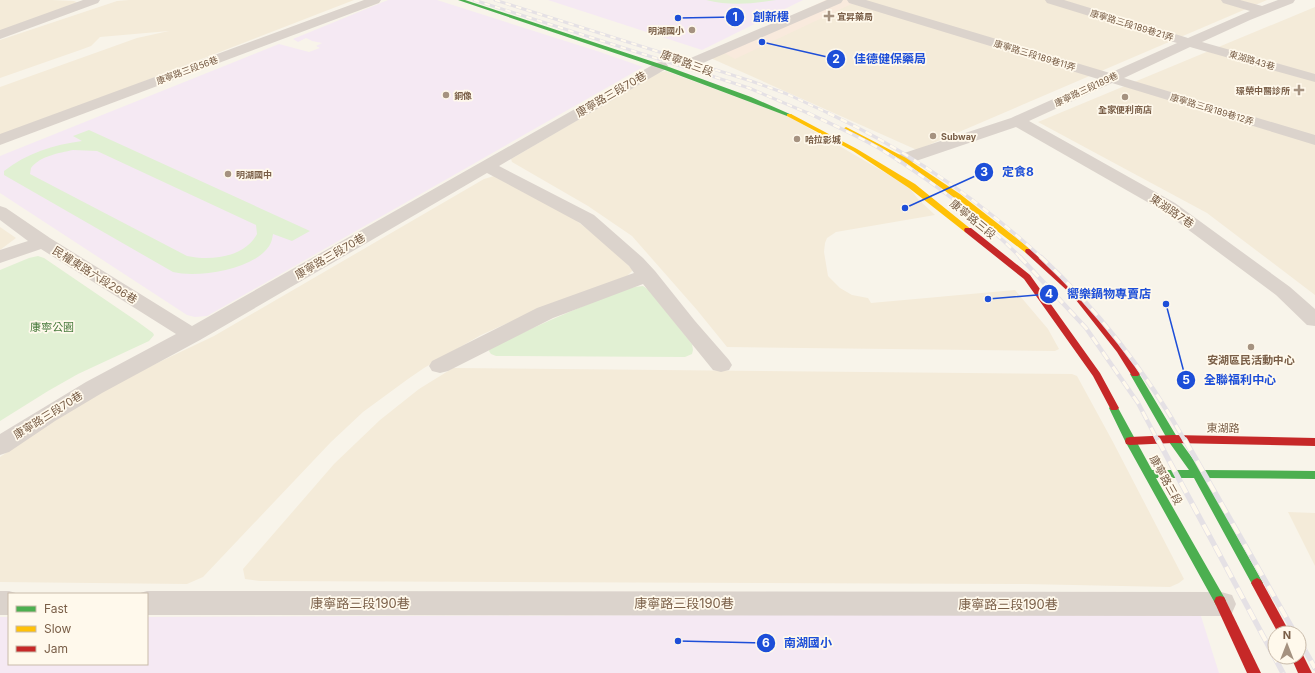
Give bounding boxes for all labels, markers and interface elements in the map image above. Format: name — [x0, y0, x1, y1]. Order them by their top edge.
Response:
callout: 創新樓 — [725, 5, 797, 29]
street label: 康寧路三段189巷21弄 — [1089, 7, 1175, 43]
text: 1 — [732, 9, 738, 24]
text: 創新樓 — [753, 9, 789, 24]
marker: 宜昇藥局 — [824, 11, 834, 21]
place label: 宜昇藥局 — [837, 11, 873, 22]
place label: 明湖國小 — [648, 25, 684, 36]
marker: 明湖國小 — [687, 25, 697, 35]
street label: 康寧路三段189巷11弄 — [993, 37, 1077, 73]
street label: 康寧路三段 — [659, 47, 715, 79]
callout: 佳德健保藥局 — [826, 47, 934, 71]
street label: 東湖路43巷 — [1228, 48, 1276, 72]
text: 2 — [832, 51, 840, 66]
text: 佳德健保藥局 — [854, 51, 926, 66]
street label: 康寧路三段56巷 — [155, 54, 219, 86]
street label: 康寧路三段70巷 — [573, 68, 649, 120]
street label: 康寧路三段189巷 — [1052, 69, 1120, 109]
marker: 璟榮中醫診所 — [1293, 84, 1305, 96]
place label: 璟榮中醫診所 — [1236, 85, 1290, 96]
marker: 銅像 — [441, 90, 451, 100]
place label: 銅像 — [454, 90, 472, 101]
street label: 康寧路三段189巷12弄 — [1169, 91, 1255, 127]
marker: 全家便利商店 — [1120, 92, 1130, 102]
place label: 全家便利商店 — [1098, 104, 1152, 115]
marker: Subway — [928, 131, 938, 141]
place label: Subway — [941, 131, 977, 142]
marker: 哈拉影城 — [792, 134, 802, 144]
place label: 哈拉影城 — [805, 134, 841, 145]
callout: 定食8 — [974, 160, 1042, 184]
text: 3 — [980, 164, 988, 179]
text: 定食8 — [1002, 164, 1034, 179]
marker: 明湖國中 — [223, 169, 233, 179]
place label: 明湖國中 — [236, 169, 272, 180]
street label: 東湖路7巷 — [1147, 191, 1197, 231]
street label: 康寧路三段 — [947, 196, 999, 242]
street label: 康寧路三段70巷 — [292, 230, 368, 282]
street label: 民權東路六段296巷 — [50, 243, 140, 307]
callout: 嚮樂鍋物專賣店 — [1039, 282, 1159, 306]
text: 4 — [1045, 286, 1053, 301]
text: 嚮樂鍋物專賣店 — [1067, 286, 1151, 301]
park label: 康寧公園 — [30, 320, 74, 334]
marker: 安湖區民活動中心 — [1246, 342, 1256, 352]
place label: 安湖區民活動中心 — [1207, 353, 1295, 367]
callout: 全聯福利中心 — [1176, 368, 1284, 392]
text: 5 — [1182, 372, 1190, 387]
text: 全聯福利中心 — [1204, 372, 1276, 387]
street label: 康寧路三段70巷 — [11, 388, 85, 442]
street label: 東湖路 — [1206, 421, 1240, 435]
street label: 康寧路三段 — [1147, 453, 1185, 507]
legend — [8, 593, 148, 665]
street label: 康寧路三段190巷 — [310, 595, 410, 611]
street label: 康寧路三段190巷 — [634, 595, 734, 611]
street label: 康寧路三段190巷 — [958, 596, 1058, 612]
text: Fast — [44, 601, 68, 616]
text: Slow — [44, 621, 72, 636]
north arrow — [1267, 625, 1307, 665]
text: N — [1283, 628, 1291, 642]
callout: 南湖國小 — [756, 631, 840, 655]
text: 6 — [762, 635, 770, 650]
text: 南湖國小 — [784, 635, 832, 650]
text: Jam — [44, 641, 68, 656]

